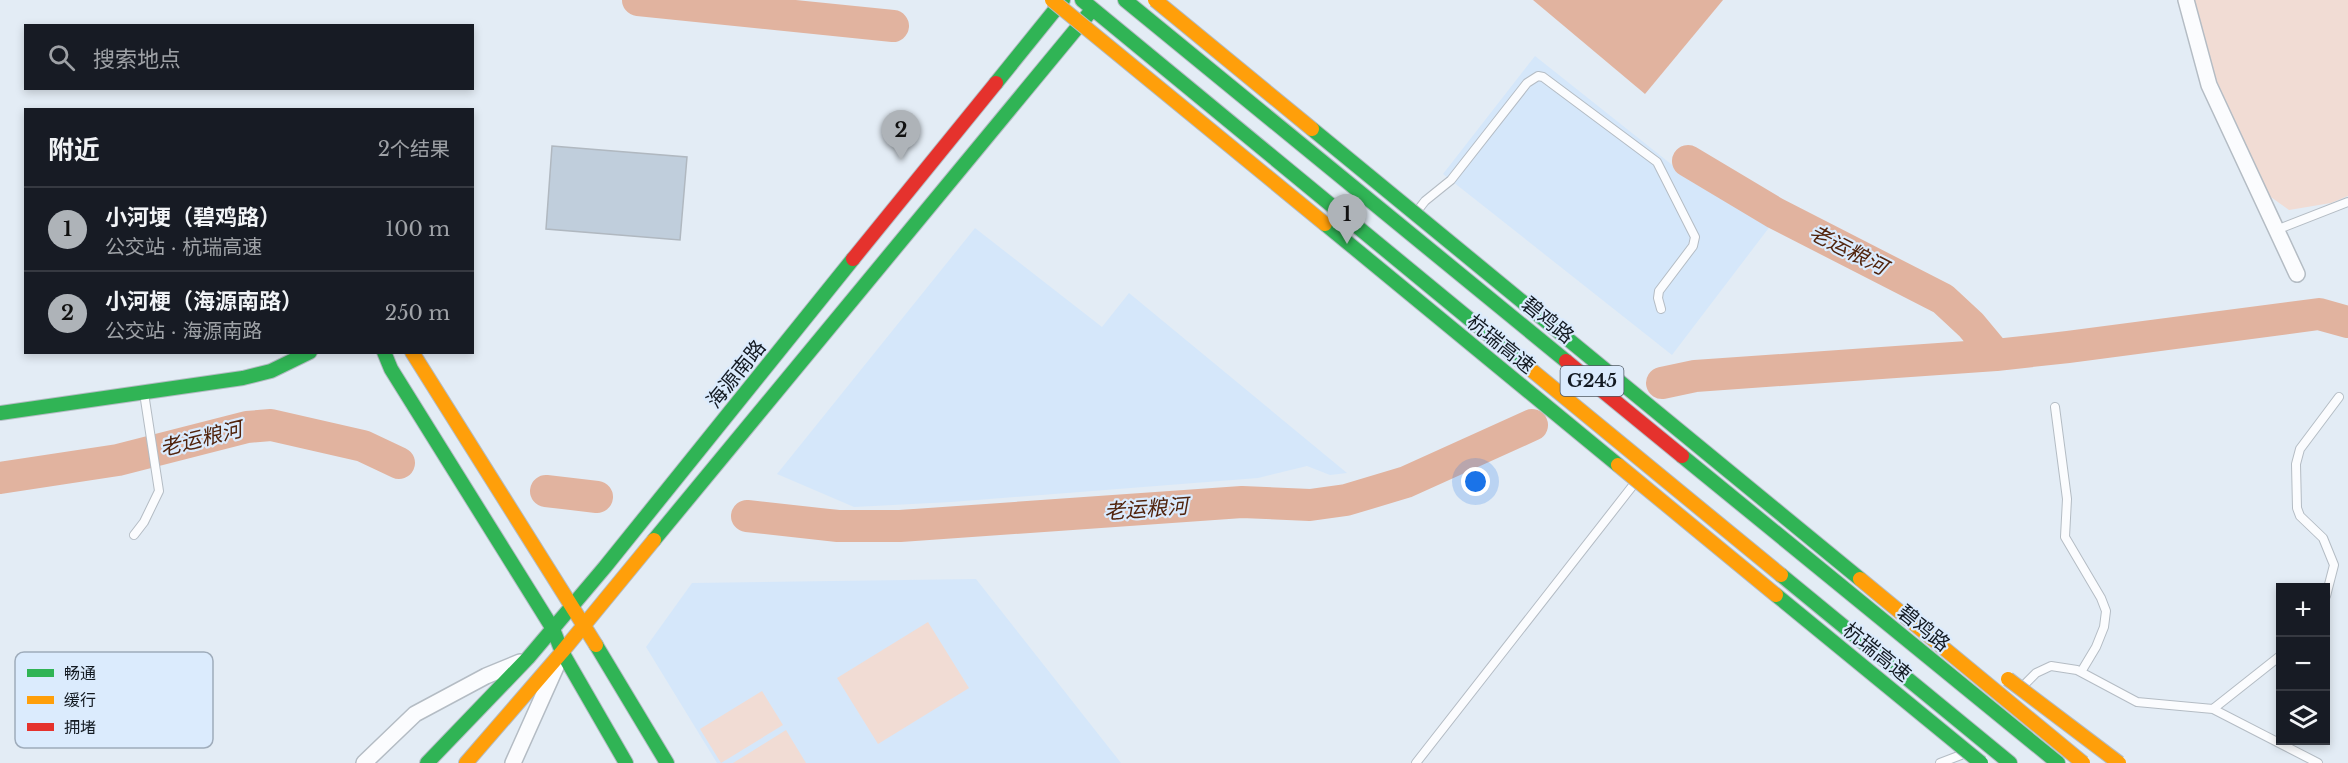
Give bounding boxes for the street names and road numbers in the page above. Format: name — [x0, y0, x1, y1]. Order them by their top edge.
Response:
street label: 碧鸡路 — [1517, 292, 1579, 348]
street label: 杭瑞高速 — [1462, 310, 1540, 378]
street label: 海源南路 — [702, 335, 770, 413]
road number: G245 — [1560, 366, 1624, 396]
street label: 碧鸡路 — [1893, 600, 1955, 656]
street label: 杭瑞高速 — [1838, 618, 1916, 686]

